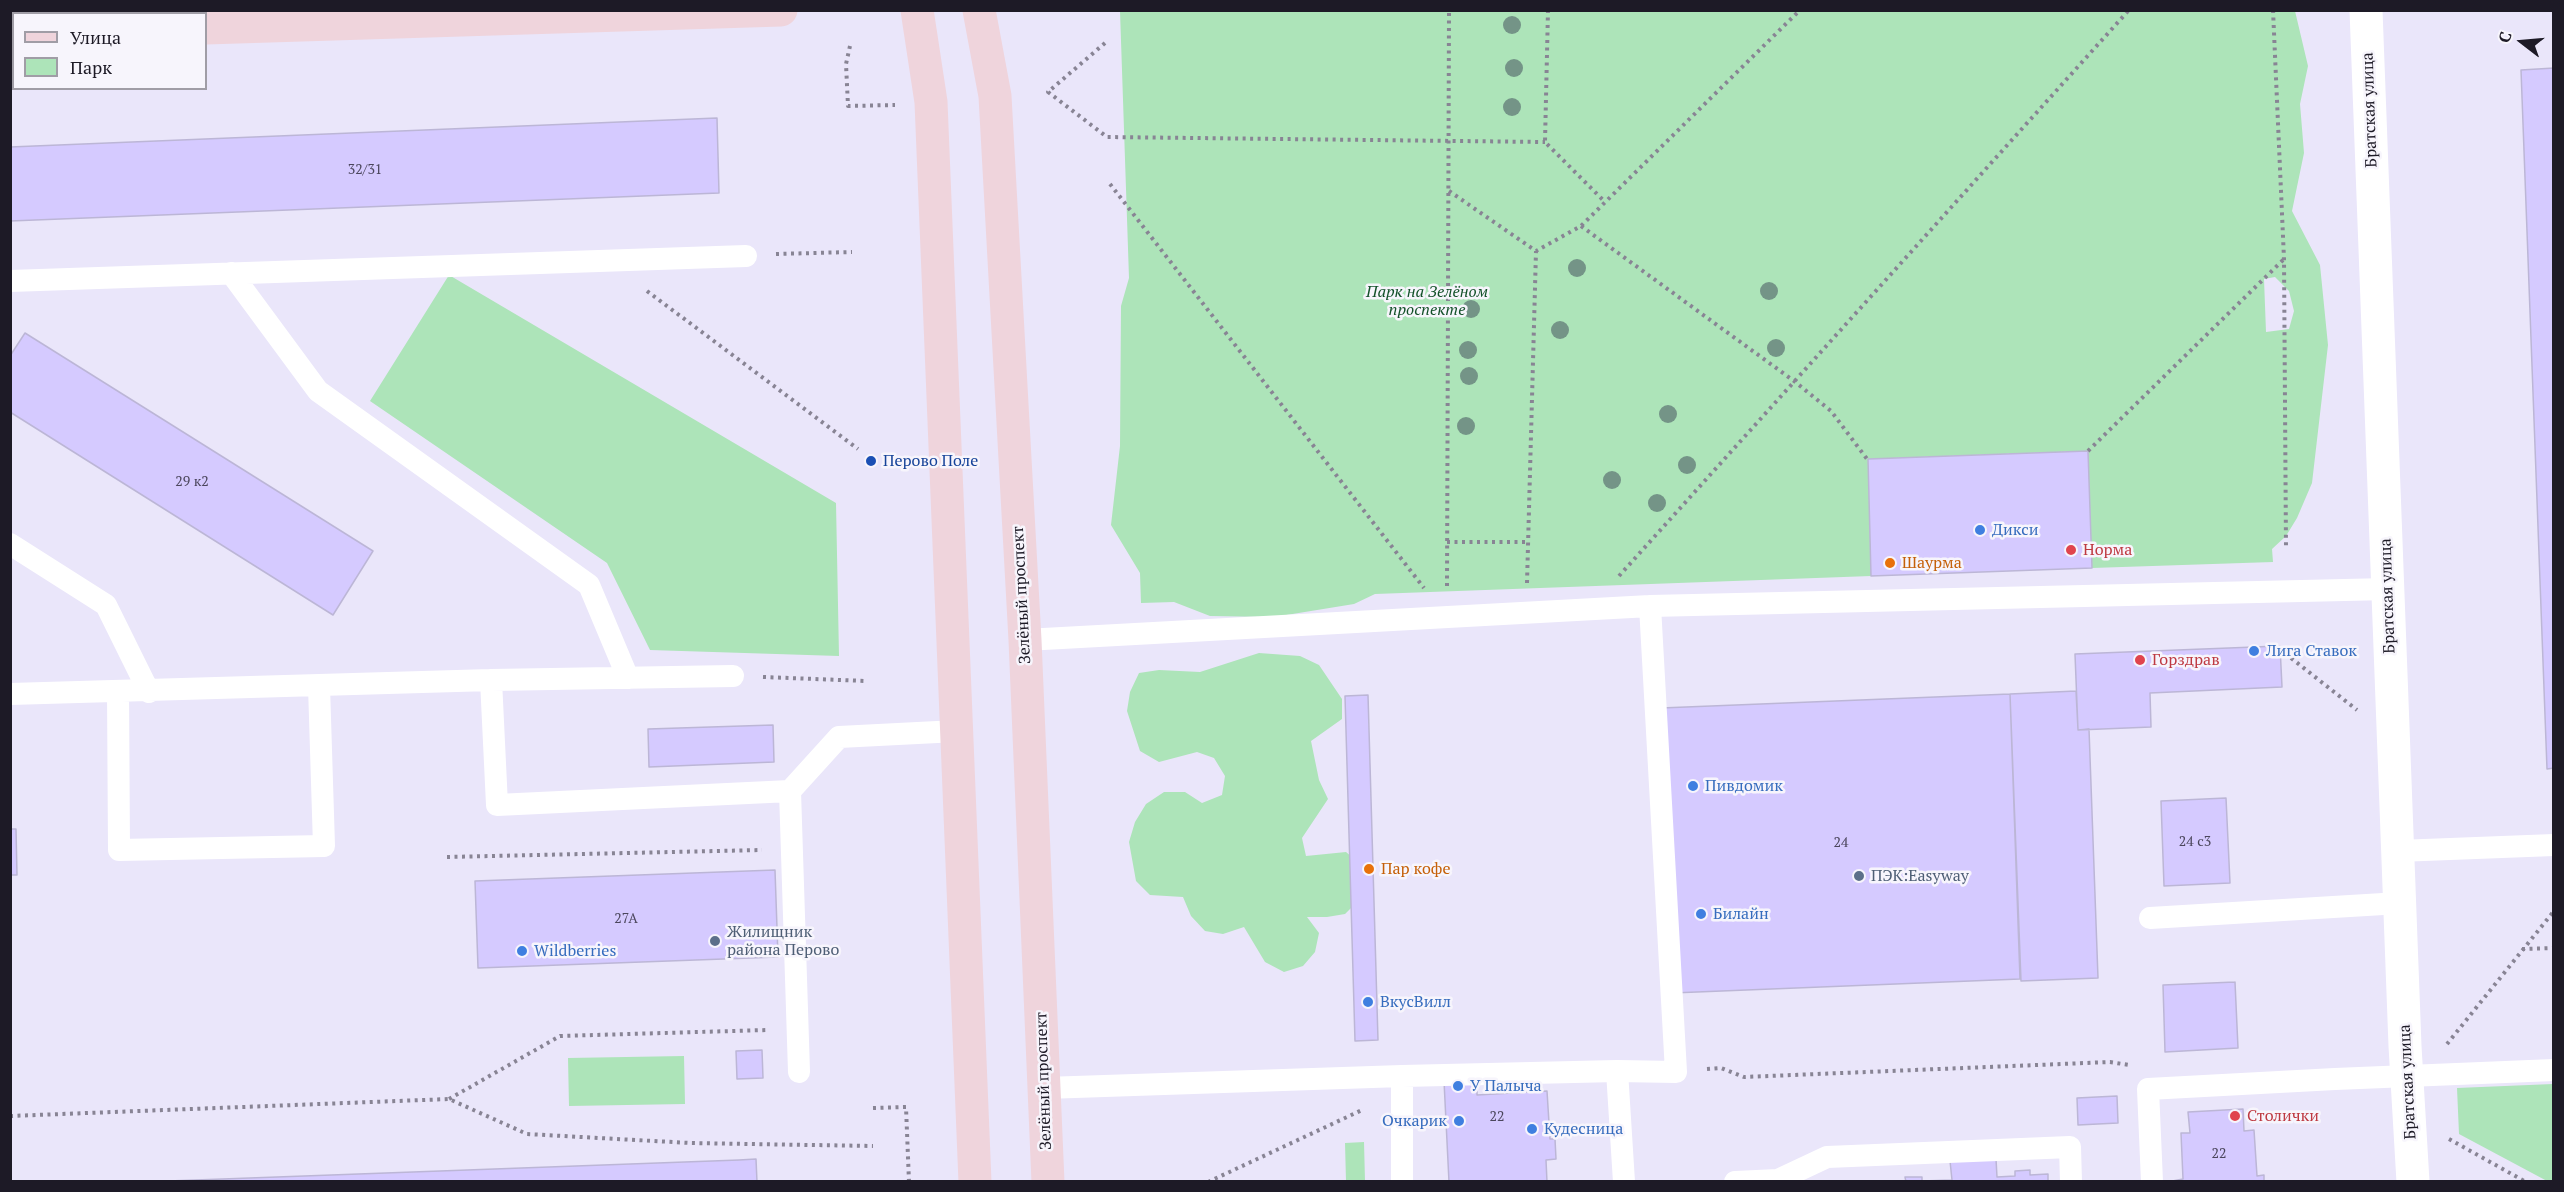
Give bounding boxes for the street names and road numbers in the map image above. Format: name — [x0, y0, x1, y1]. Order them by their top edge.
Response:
street label: Братская улица — [2358, 52, 2382, 168]
street label: Зелёный проспект — [1009, 526, 1035, 664]
street label: Братская улица — [2376, 538, 2400, 654]
street label: Зелёный проспект — [1032, 1012, 1056, 1150]
street label: Братская улица — [2395, 1024, 2421, 1140]

